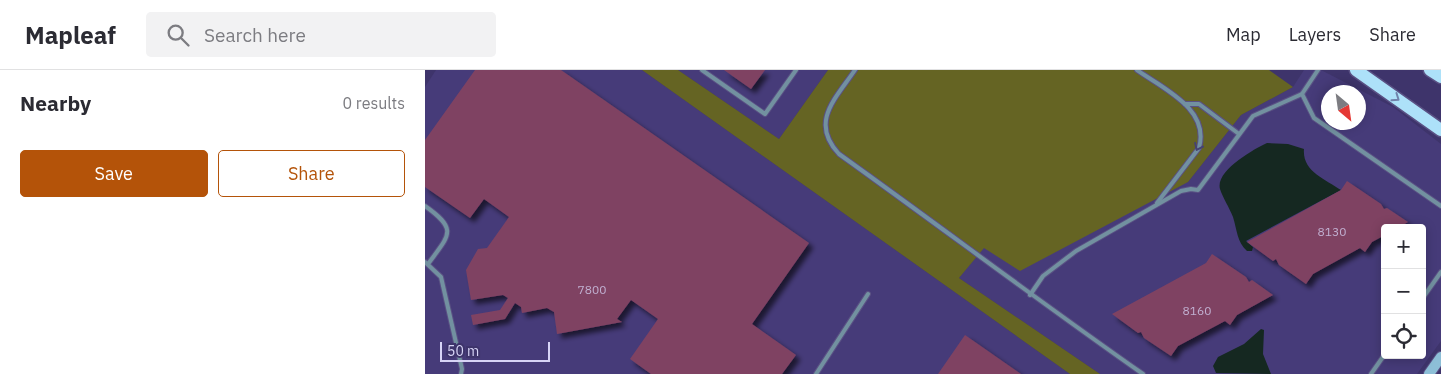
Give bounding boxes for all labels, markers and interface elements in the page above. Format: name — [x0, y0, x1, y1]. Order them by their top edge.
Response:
search box — [146, 12, 496, 57]
text: Mapleaf — [25, 19, 116, 51]
icon: search — [164, 21, 192, 49]
text: Search here — [204, 23, 306, 47]
text: Map — [1226, 23, 1261, 46]
text: Layers — [1289, 23, 1341, 46]
text: Share — [1369, 23, 1416, 46]
north arrow — [1321, 85, 1366, 130]
text: Nearby — [20, 89, 91, 117]
one-way arrow — [1390, 92, 1399, 101]
text: 0 results — [342, 93, 405, 113]
one-way arrow — [1194, 141, 1204, 150]
button: Save — [20, 150, 208, 197]
button: Share — [218, 150, 405, 197]
house number: 8130 — [1318, 224, 1346, 239]
map controls — [1381, 224, 1426, 359]
button: + — [1381, 224, 1426, 269]
button: − — [1381, 269, 1426, 314]
house number: 7800 — [578, 282, 606, 297]
house number: 8160 — [1183, 303, 1211, 318]
button: locate — [1381, 314, 1426, 359]
scale bar — [440, 339, 550, 362]
text: 50 m — [447, 342, 479, 360]

